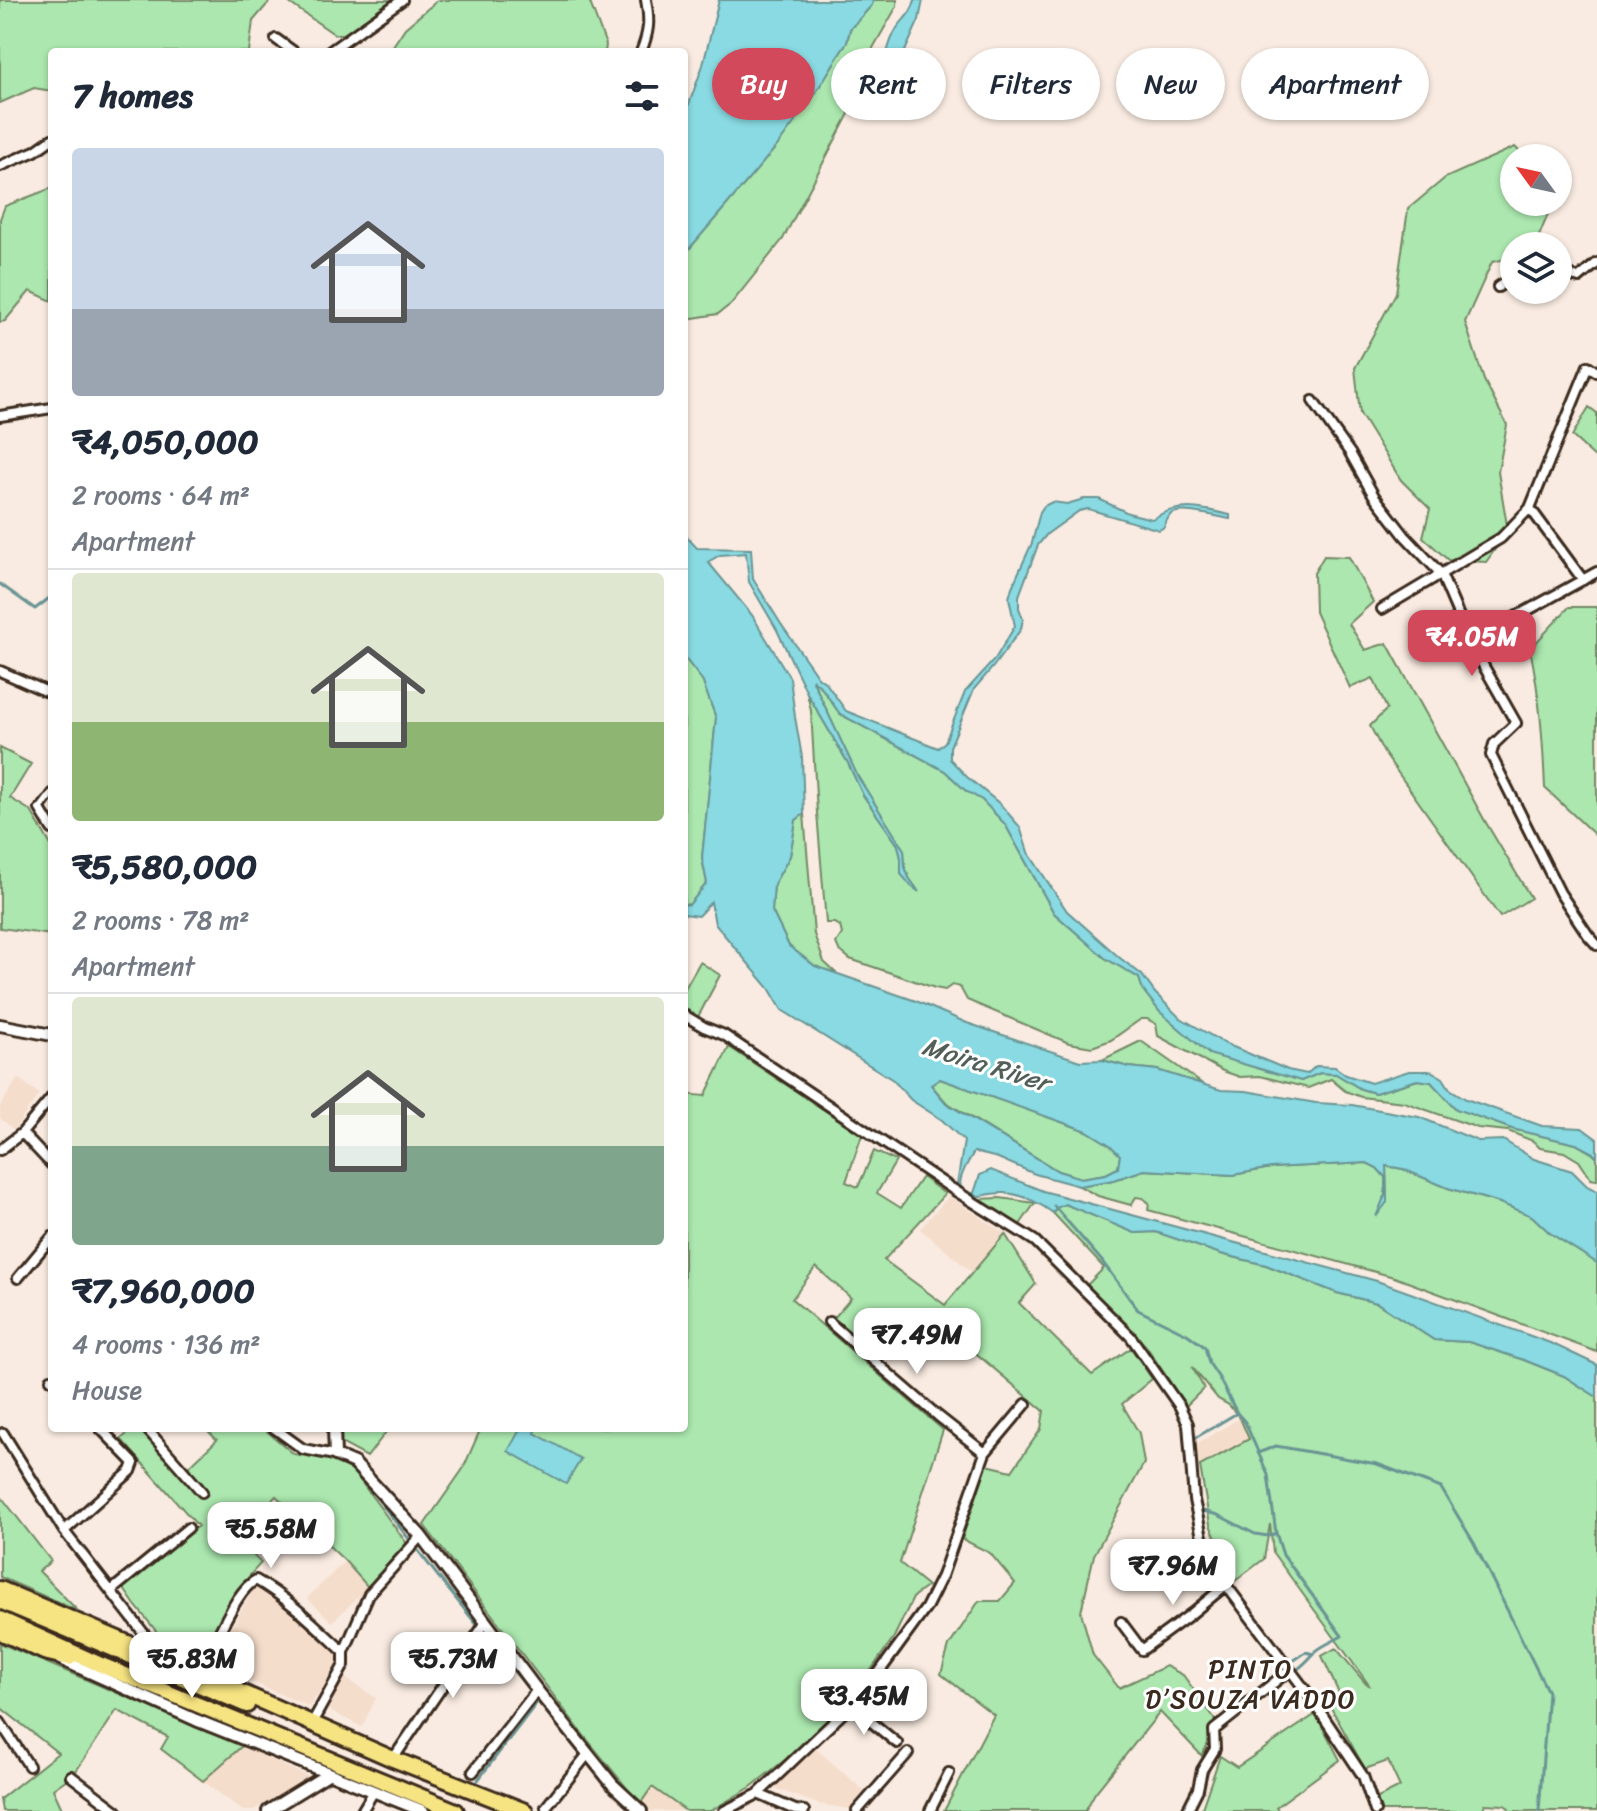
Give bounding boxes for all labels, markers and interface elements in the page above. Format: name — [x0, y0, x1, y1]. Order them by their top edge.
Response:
chip: Buy — [712, 48, 815, 120]
chip: Rent — [831, 48, 946, 120]
chip: Filters — [962, 48, 1100, 120]
chip: New — [1116, 48, 1225, 120]
chip: Apartment — [1241, 48, 1429, 120]
text: 7 homes — [72, 66, 193, 126]
icon: filters — [620, 74, 664, 118]
north arrow — [1500, 144, 1572, 216]
map controls — [1500, 144, 1572, 304]
icon: home — [296, 200, 440, 344]
button: layers — [1500, 232, 1572, 304]
text: ₹4,050,000 — [72, 412, 259, 472]
text: 2 rooms · 64 m² — [72, 472, 250, 518]
text: Apartment — [72, 518, 195, 564]
pin: ₹4.05M — [1407, 610, 1537, 678]
text: ₹4.05M — [1426, 613, 1518, 659]
icon: home — [296, 625, 440, 769]
text: ₹5,580,000 — [72, 837, 257, 897]
text: 2 rooms · 78 m² — [72, 897, 249, 943]
text: Apartment — [72, 943, 195, 989]
water label: Moira River — [917, 1023, 1060, 1106]
icon: home — [296, 1049, 440, 1193]
text: ₹7,960,000 — [72, 1261, 255, 1321]
pin: ₹7.49M — [852, 1308, 982, 1376]
text: ₹7.49M — [872, 1311, 962, 1357]
text: 4 rooms · 136 m² — [72, 1321, 260, 1367]
text: House — [72, 1367, 142, 1413]
pin: ₹5.58M — [206, 1502, 336, 1570]
text: ₹5.58M — [225, 1505, 317, 1551]
pin: ₹7.96M — [1108, 1539, 1238, 1607]
text: ₹7.96M — [1128, 1542, 1218, 1588]
pin: ₹5.83M — [127, 1632, 257, 1700]
pin: ₹5.73M — [388, 1632, 518, 1700]
text: ₹5.83M — [147, 1635, 237, 1681]
text: ₹5.73M — [409, 1635, 497, 1681]
district label: PINTO D’SOUZA VADDO — [1145, 1646, 1357, 1722]
pin: ₹3.45M — [799, 1669, 929, 1737]
text: ₹3.45M — [819, 1672, 909, 1718]

